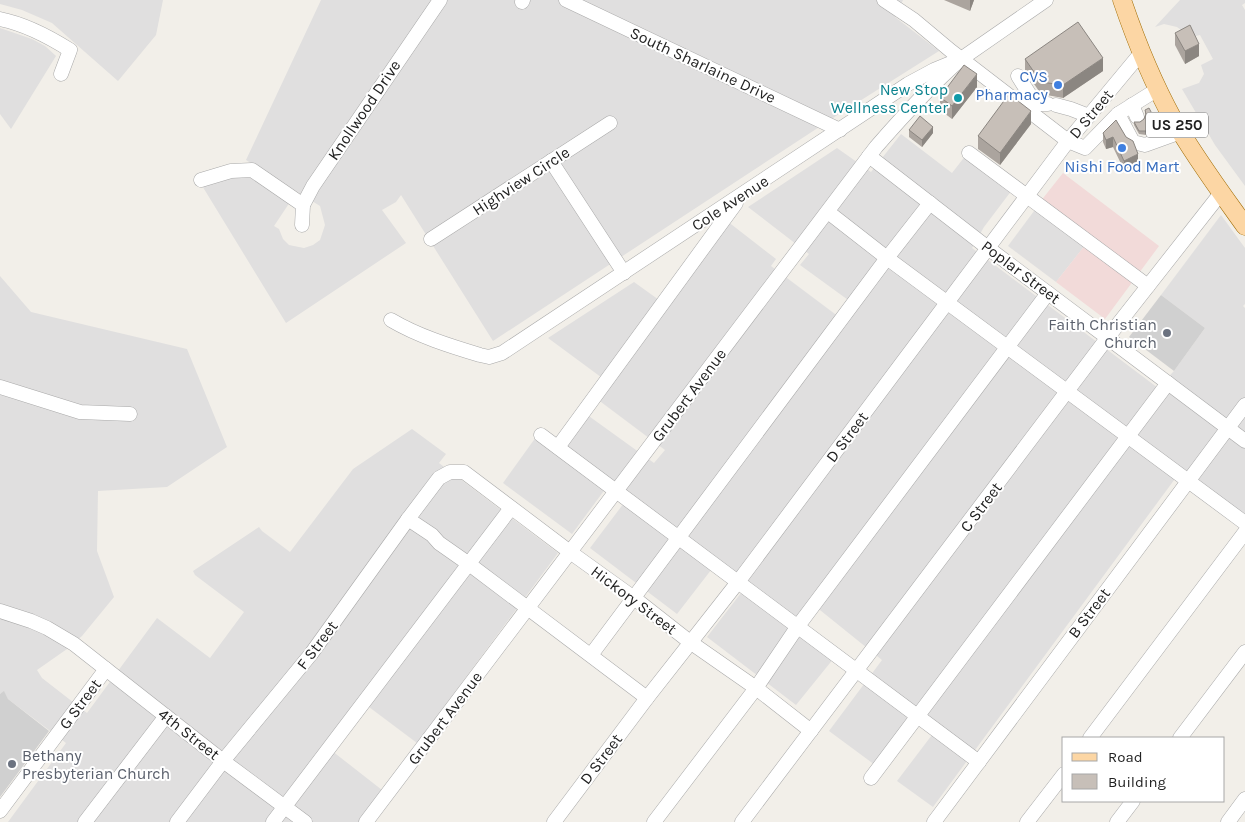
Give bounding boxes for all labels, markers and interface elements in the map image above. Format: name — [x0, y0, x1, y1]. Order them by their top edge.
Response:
street label: South Sharlaine Drive — [627, 23, 779, 107]
street label: Knollwood Drive — [323, 56, 405, 164]
place label: CVS Pharmacy — [975, 67, 1049, 104]
marker: CVS Pharmacy — [1052, 79, 1064, 91]
place label: New Stop Wellness Center — [831, 80, 948, 117]
street label: D Street — [1065, 86, 1117, 142]
marker: New Stop Wellness Center — [952, 92, 964, 104]
road number: US 250 — [1146, 112, 1208, 138]
marker: Nishi Food Mart — [1116, 142, 1128, 154]
street label: Highview Circle — [469, 143, 573, 219]
place label: Nishi Food Mart — [1064, 157, 1180, 176]
street label: Cole Avenue — [688, 171, 772, 235]
street label: Poplar Street — [978, 236, 1064, 308]
place label: Faith Christian Church — [1048, 315, 1157, 352]
marker: Faith Christian Church — [1161, 327, 1173, 339]
street label: Grubert Avenue — [648, 345, 730, 445]
street label: D Street — [822, 408, 872, 466]
street label: C Street — [956, 478, 1006, 536]
street label: Hickory Street — [587, 562, 681, 638]
street label: B Street — [1064, 584, 1114, 642]
street label: F Street — [293, 617, 341, 673]
street label: Grubert Avenue — [404, 668, 486, 768]
street label: G Street — [55, 675, 105, 733]
street label: 4th Street — [155, 704, 223, 764]
street label: D Street — [576, 730, 626, 788]
legend — [1062, 737, 1225, 802]
place label: Bethany Presbyterian Church — [22, 746, 170, 783]
text: Road — [1108, 748, 1143, 766]
marker: Bethany Presbyterian Church — [6, 758, 18, 770]
text: Building — [1108, 773, 1166, 791]

